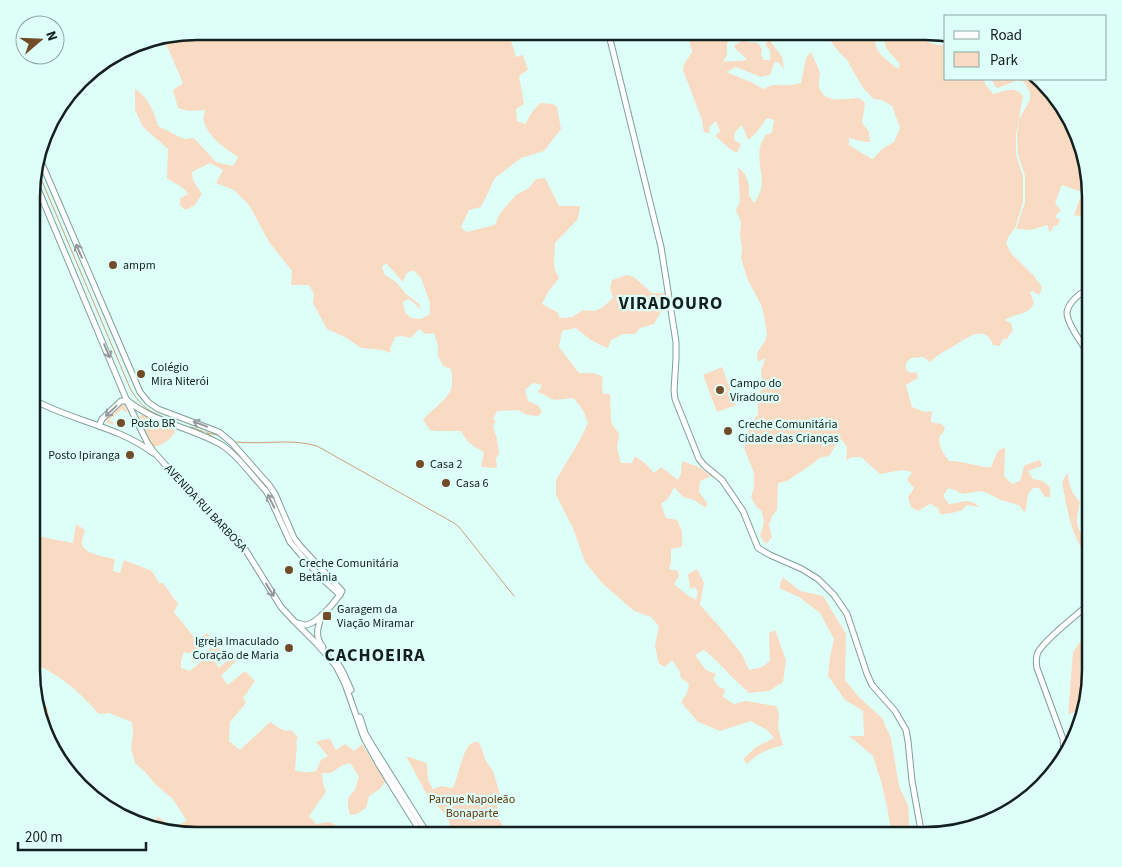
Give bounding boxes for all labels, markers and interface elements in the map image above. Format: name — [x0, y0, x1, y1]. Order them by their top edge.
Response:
north arrow — [15, 15, 65, 65]
legend — [944, 15, 1107, 80]
text: Road — [990, 25, 1022, 46]
text: N — [40, 28, 62, 44]
text: Park — [990, 50, 1019, 71]
one-way arrow — [74, 244, 84, 259]
place label: ampm — [123, 257, 156, 274]
marker: ampm — [107, 259, 119, 271]
district label: VIRADOURO — [618, 291, 723, 316]
one-way arrow — [103, 343, 112, 358]
place label: Colégio Mira Niterói — [151, 359, 209, 390]
marker: Colégio Mira Niterói — [135, 368, 147, 380]
place label: Campo do Viradouro — [730, 375, 782, 406]
marker: Campo do Viradouro — [714, 384, 726, 396]
one-way arrow — [105, 405, 117, 417]
place label: Posto BR — [131, 415, 176, 432]
place label: Creche Comunitária Cidade das Crianças — [738, 416, 839, 447]
marker: Posto BR — [115, 417, 127, 429]
one-way arrow — [193, 419, 208, 428]
marker: Creche Comunitária Cidade das Crianças — [722, 425, 734, 437]
place label: Posto Ipiranga — [48, 447, 120, 464]
marker: Posto Ipiranga — [124, 449, 136, 461]
place label: Casa 2 — [430, 456, 462, 473]
marker: Casa 2 — [414, 458, 426, 470]
street label: AVENIDA RUI BARBOSA — [160, 461, 251, 556]
place label: Casa 6 — [456, 475, 488, 492]
marker: Casa 6 — [440, 477, 452, 489]
one-way arrow — [266, 493, 276, 508]
place label: Creche Comunitária Betânia — [299, 555, 399, 586]
marker: Creche Comunitária Betânia — [283, 564, 295, 576]
one-way arrow — [265, 582, 275, 596]
place label: Garagem da Viação Miramar — [337, 601, 415, 632]
marker: Garagem da Viação Miramar — [321, 610, 333, 622]
place label: Igreja Imaculado Coração de Maria — [192, 633, 279, 664]
marker: Igreja Imaculado Coração de Maria — [283, 642, 295, 654]
district label: CACHOEIRA — [324, 643, 426, 668]
park label: Parque Napoleão Bonaparte — [429, 791, 515, 822]
scale bar — [18, 820, 145, 852]
text: 200 m — [25, 827, 63, 848]

